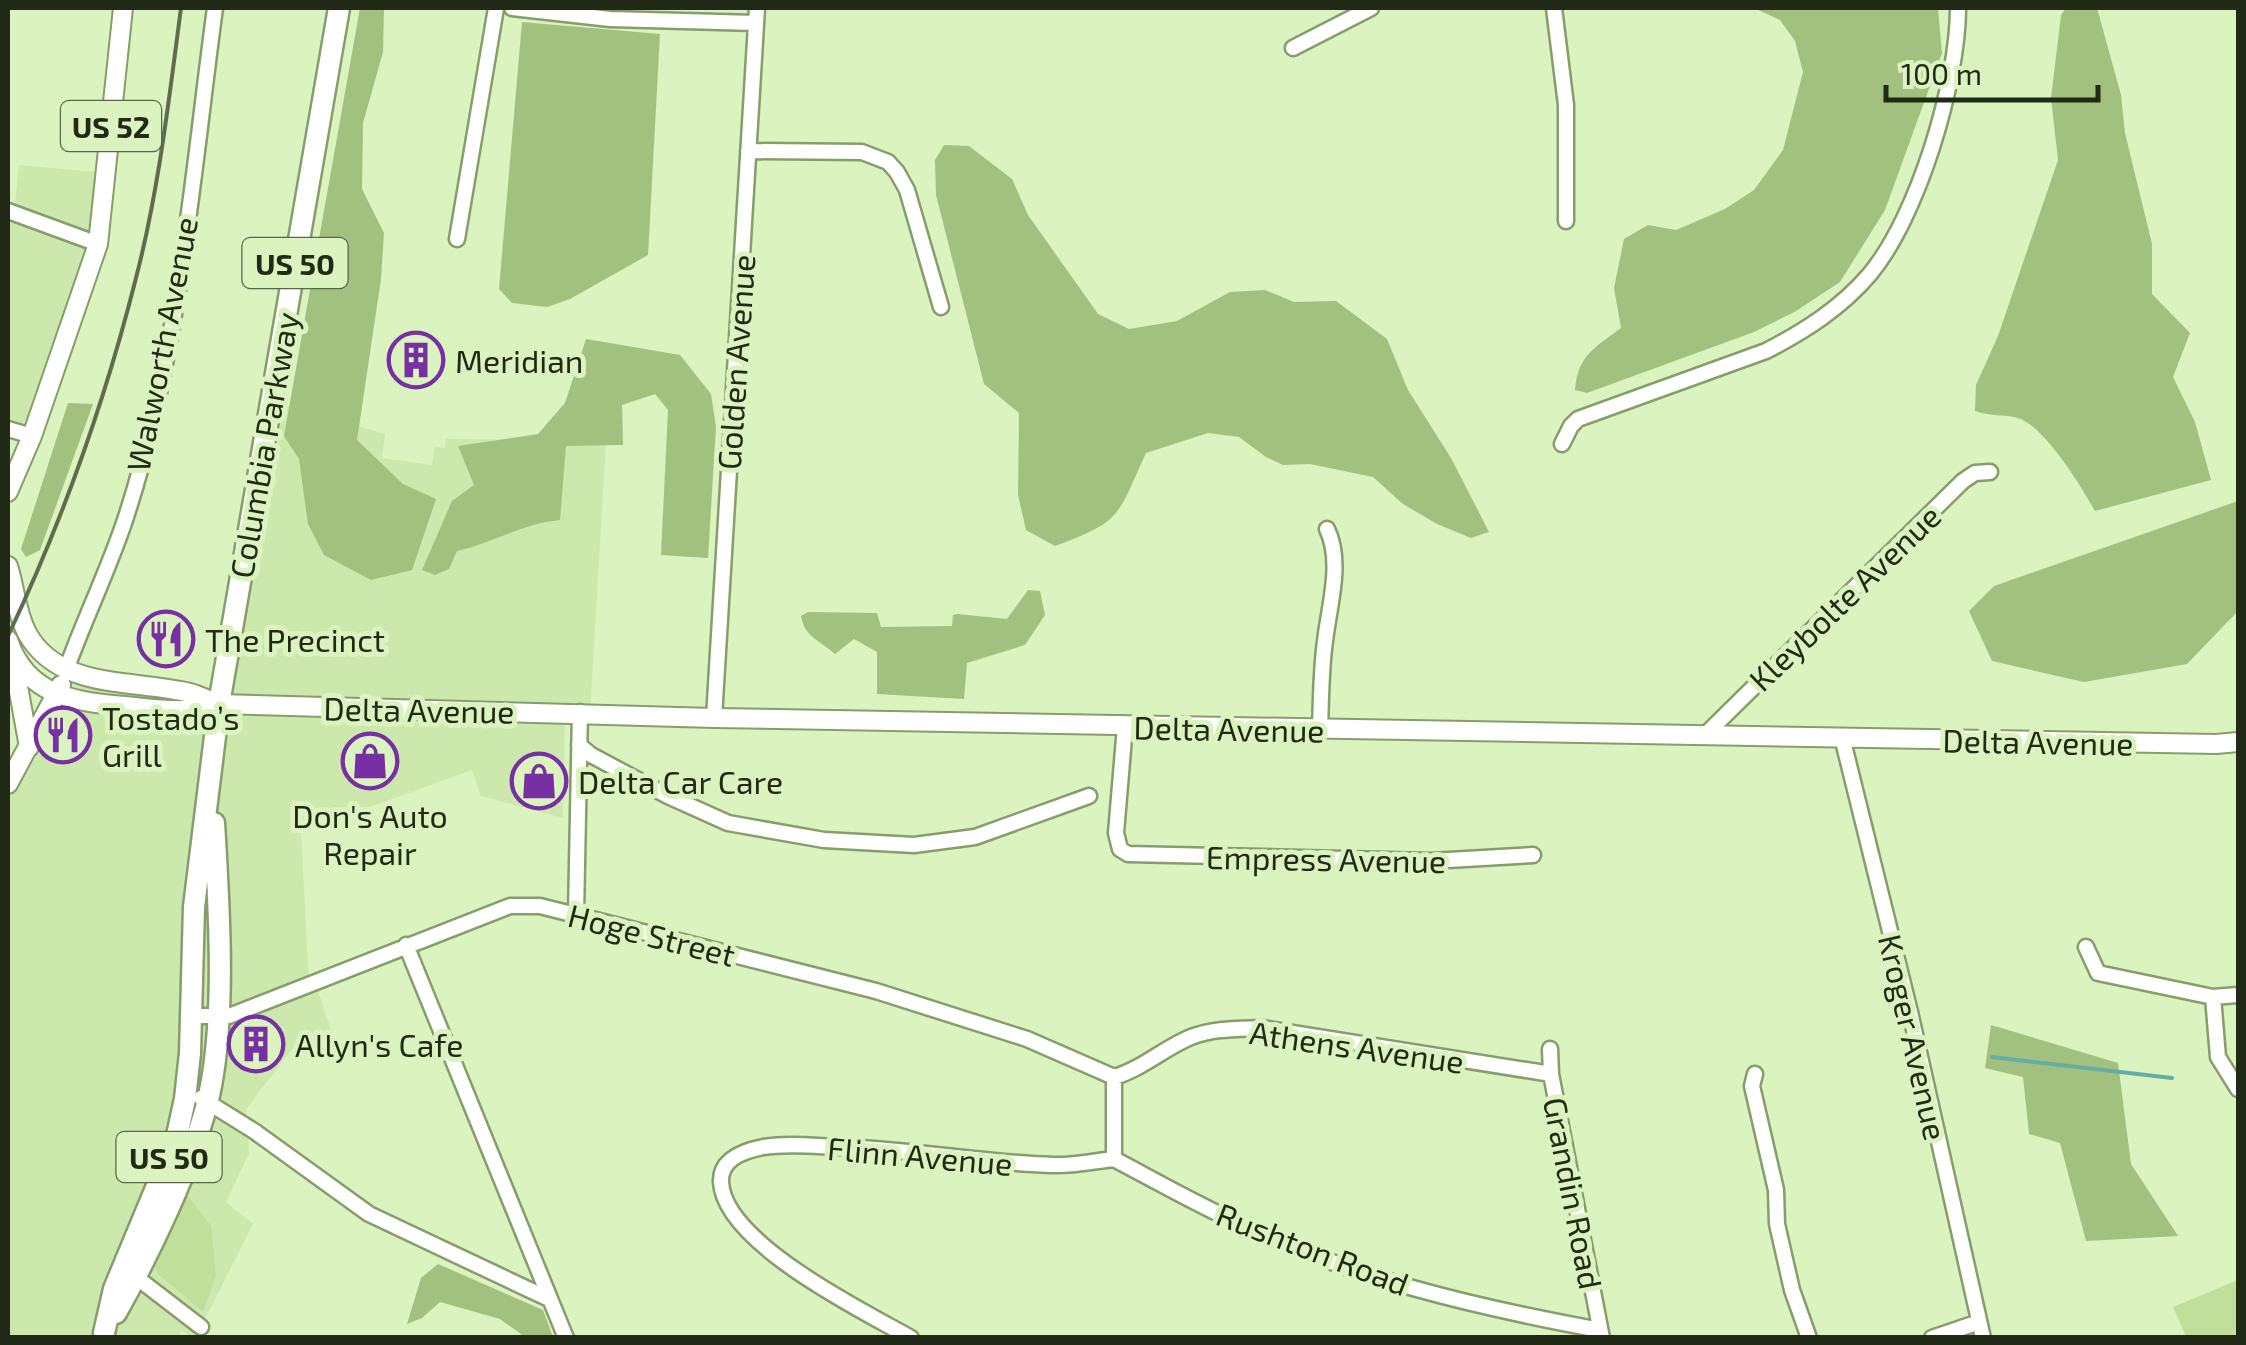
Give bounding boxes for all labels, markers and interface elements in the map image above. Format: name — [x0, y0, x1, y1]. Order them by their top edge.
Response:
scale bar — [1886, 40, 2098, 102]
text: 100 m — [1901, 55, 1982, 91]
road number: US 52 — [61, 101, 161, 151]
street label: Walworth Avenue — [118, 214, 204, 474]
road number: US 50 — [242, 238, 348, 288]
street label: Golden Avenue — [709, 253, 761, 471]
street label: Columbia Parkway — [221, 309, 305, 581]
building icon: Meridian — [386, 330, 446, 390]
place label: Meridian — [455, 341, 583, 379]
street label: Kleybolte Avenue — [1740, 496, 1948, 698]
restaurant icon: The Precinct — [136, 609, 196, 669]
place label: The Precinct — [205, 620, 385, 658]
street label: Delta Avenue — [323, 688, 515, 730]
place label: Tostado’s Grill — [102, 698, 240, 773]
restaurant icon: Tostado’s Grill — [33, 705, 93, 765]
street label: Delta Avenue — [1133, 707, 1325, 749]
street label: Delta Avenue — [1942, 720, 2134, 762]
shop icon: Don's Auto Repair — [340, 731, 400, 791]
shop icon: Delta Car Care — [509, 751, 569, 811]
place label: Delta Car Care — [578, 762, 783, 800]
place label: Don's Auto Repair — [292, 796, 448, 871]
street label: Empress Avenue — [1206, 837, 1446, 879]
street label: Hoge Street — [565, 895, 739, 973]
street label: Kroger Avenue — [1872, 930, 1956, 1144]
street label: Athens Avenue — [1247, 1012, 1467, 1080]
building icon: Allyn's Cafe — [226, 1014, 286, 1074]
place label: Allyn's Cafe — [295, 1025, 463, 1063]
street label: Grandin Road — [1537, 1094, 1611, 1292]
street label: Flinn Avenue — [826, 1128, 1014, 1182]
road number: US 50 — [116, 1132, 222, 1182]
street label: Rushton Road — [1212, 1194, 1414, 1302]

